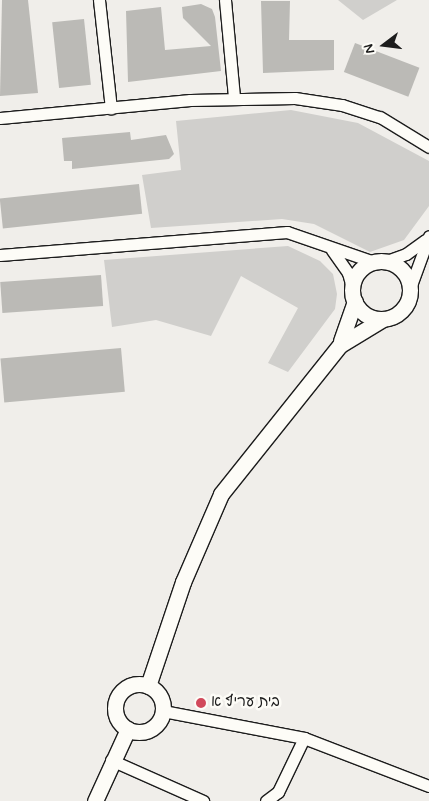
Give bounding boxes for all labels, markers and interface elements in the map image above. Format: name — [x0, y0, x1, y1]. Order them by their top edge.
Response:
north arrow — [359, 20, 409, 70]
text: N — [360, 42, 379, 56]
place label: בית עריף א — [211, 694, 280, 712]
marker: בית עריף א — [195, 697, 207, 709]

